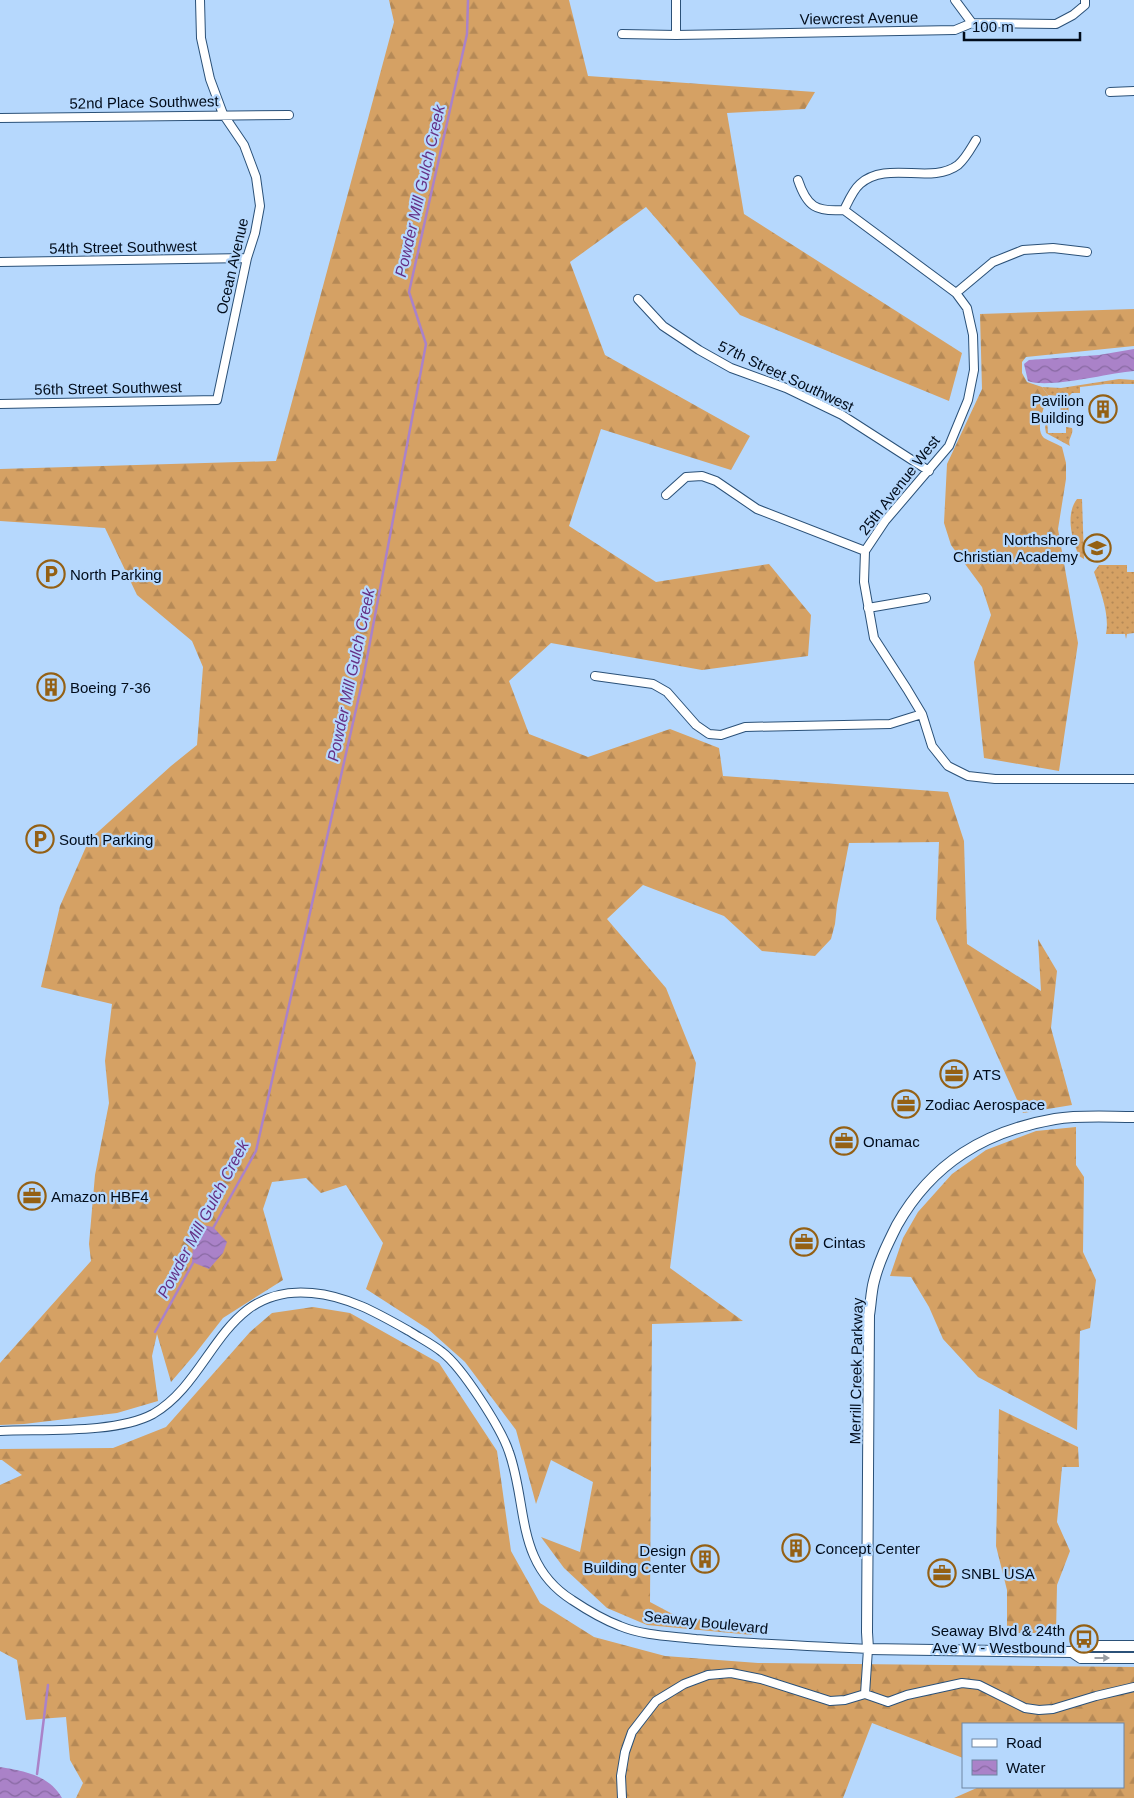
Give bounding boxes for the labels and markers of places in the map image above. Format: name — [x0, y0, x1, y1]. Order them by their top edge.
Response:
place label: Pavilion Building — [1031, 392, 1084, 426]
building icon: Pavilion Building — [1088, 394, 1118, 424]
place label: Northshore Christian Academy — [953, 531, 1078, 565]
school or university icon: Northshore Christian Academy — [1082, 533, 1112, 563]
parking icon: North Parking — [36, 559, 66, 589]
place label: North Parking — [70, 566, 162, 583]
building icon: Boeing 7-36 — [36, 672, 66, 702]
place label: Boeing 7-36 — [70, 679, 151, 696]
parking icon: South Parking — [25, 824, 55, 854]
place label: South Parking — [59, 831, 153, 848]
office icon: ATS — [939, 1059, 969, 1089]
place label: ATS — [973, 1066, 1001, 1083]
office icon: Zodiac Aerospace — [891, 1089, 921, 1119]
place label: Zodiac Aerospace — [925, 1096, 1045, 1113]
office icon: Onamac — [829, 1126, 859, 1156]
place label: Onamac — [863, 1133, 920, 1150]
office icon: Amazon HBF4 — [17, 1181, 47, 1211]
place label: Amazon HBF4 — [51, 1188, 149, 1205]
office icon: Cintas — [789, 1227, 819, 1257]
place label: Cintas — [823, 1234, 866, 1251]
building icon: Concept Center — [781, 1533, 811, 1563]
place label: Concept Center — [815, 1540, 920, 1557]
place label: Design Building Center — [583, 1542, 686, 1576]
building icon: Design Building Center — [690, 1544, 720, 1574]
office icon: SNBL USA — [927, 1558, 957, 1588]
place label: SNBL USA — [961, 1565, 1035, 1582]
place label: Seaway Blvd & 24th Ave W - Westbound — [931, 1622, 1065, 1656]
bus stop icon: Seaway Blvd & 24th Ave W - Westbound — [1069, 1624, 1099, 1654]

